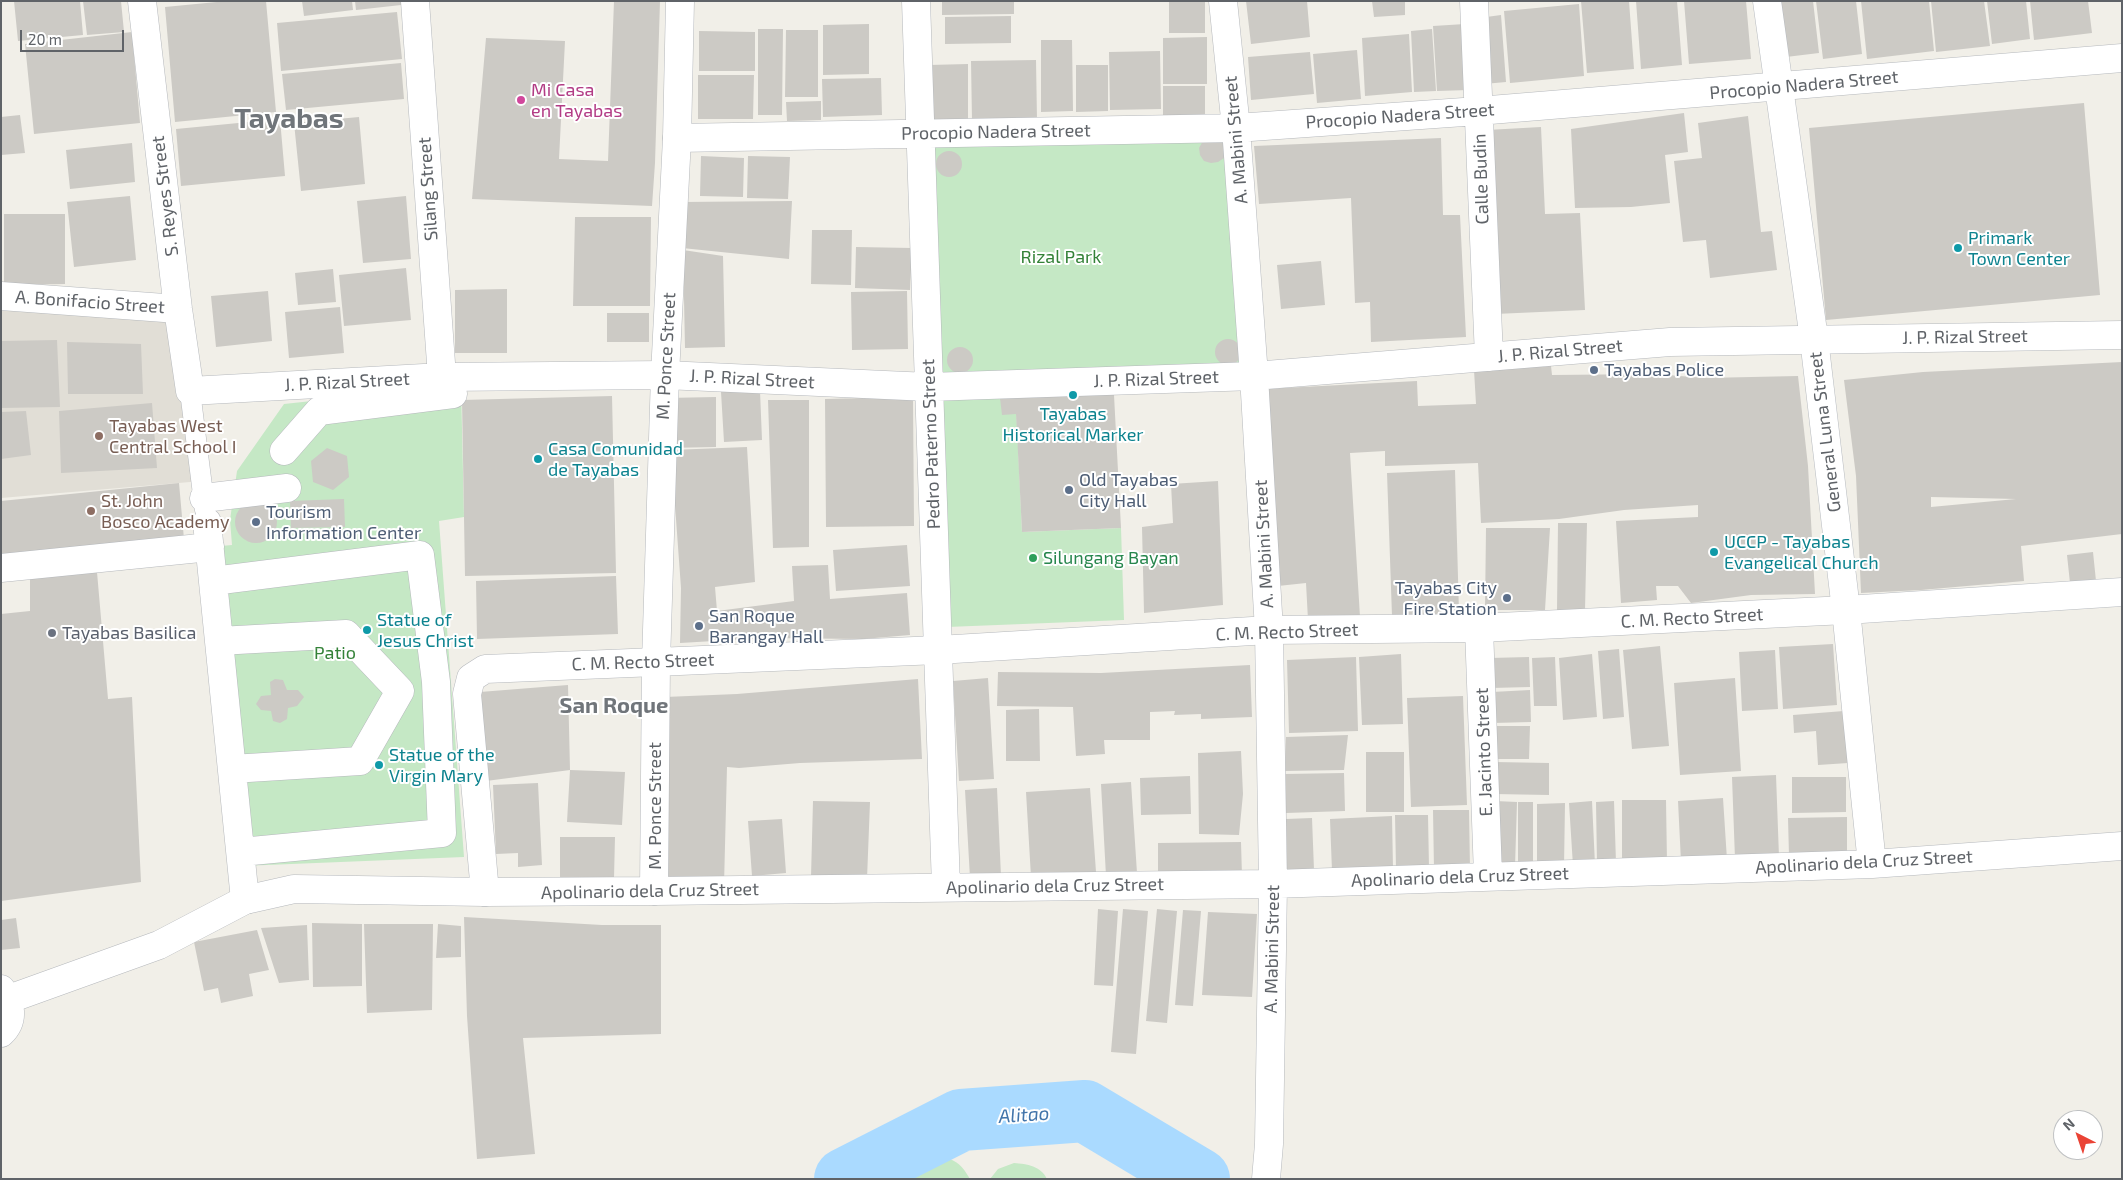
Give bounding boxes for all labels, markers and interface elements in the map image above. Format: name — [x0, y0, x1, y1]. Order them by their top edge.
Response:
scale bar — [22, 20, 126, 52]
text: 20 m — [28, 30, 62, 48]
street label: Procopio Nadera Street — [1709, 66, 1899, 104]
street label: A. Mabini Street — [1220, 75, 1252, 205]
place label: Mi Casa en Tayabas — [531, 79, 622, 122]
marker: Mi Casa en Tayabas — [515, 94, 527, 106]
street label: Procopio Nadera Street — [1305, 99, 1495, 133]
district label: Tayabas — [234, 102, 344, 136]
street label: Procopio Nadera Street — [901, 120, 1091, 144]
street label: Calle Budin — [1469, 133, 1493, 225]
street label: S. Reyes Street — [147, 135, 183, 257]
street label: Silang Street — [414, 136, 442, 242]
place label: Primark Town Center — [1968, 227, 2070, 270]
marker: Primark Town Center — [1952, 242, 1964, 254]
park label: Rizal Park — [1021, 246, 1101, 268]
street label: A. Bonifacio Street — [14, 286, 166, 318]
street label: M. Ponce Street — [652, 292, 680, 420]
street label: J. P. Rizal Street — [1902, 325, 2028, 349]
street label: J. P. Rizal Street — [1496, 335, 1624, 367]
street label: General Luna Street — [1804, 351, 1846, 513]
street label: Pedro Paterno Street — [917, 358, 945, 530]
place label: Tayabas Police — [1604, 359, 1724, 381]
marker: Tayabas Police — [1588, 364, 1600, 376]
street label: J. P. Rizal Street — [689, 365, 815, 393]
street label: J. P. Rizal Street — [1093, 366, 1219, 392]
street label: J. P. Rizal Street — [284, 368, 410, 396]
marker: Tayabas Historical Marker — [1067, 389, 1079, 401]
place label: Tayabas Historical Marker — [1002, 403, 1144, 446]
place label: Tayabas West Central School I — [109, 415, 237, 458]
marker: Tayabas West Central School I — [93, 430, 105, 442]
place label: Casa Comunidad de Tayabas — [548, 438, 683, 480]
marker: Casa Comunidad de Tayabas — [532, 453, 544, 465]
place label: Old Tayabas City Hall — [1079, 469, 1178, 512]
street label: A. Mabini Street — [1250, 479, 1278, 609]
marker: Old Tayabas City Hall — [1063, 484, 1075, 496]
place label: St. John Bosco Academy — [101, 490, 230, 532]
place label: Tourism Information Center — [266, 501, 421, 544]
marker: St. John Bosco Academy — [85, 505, 97, 517]
marker: Tourism Information Center — [250, 516, 262, 528]
place label: UCCP - Tayabas Evangelical Church — [1724, 531, 1879, 574]
marker: UCCP - Tayabas Evangelical Church — [1708, 546, 1720, 558]
place label: Silungang Bayan — [1043, 547, 1179, 569]
marker: Silungang Bayan — [1027, 552, 1039, 564]
place label: Tayabas City Fire Station — [1395, 577, 1497, 620]
marker: Tayabas City Fire Station — [1501, 592, 1513, 604]
street label: C. M. Recto Street — [1620, 603, 1764, 633]
place label: San Roque Barangay Hall — [709, 605, 824, 648]
place label: Statue of Jesus Christ — [377, 609, 474, 652]
street label: C. M. Recto Street — [1215, 619, 1359, 645]
marker: San Roque Barangay Hall — [693, 620, 705, 632]
place label: Tayabas Basilica — [62, 622, 196, 644]
marker: Statue of Jesus Christ — [361, 624, 373, 636]
marker: Tayabas Basilica — [46, 627, 58, 639]
park label: Patio — [314, 642, 356, 664]
street label: C. M. Recto Street — [571, 649, 715, 675]
street label: E. Jacinto Street — [1471, 687, 1497, 817]
district label: San Roque — [559, 693, 669, 719]
street label: M. Ponce Street — [644, 742, 666, 870]
place label: Statue of the Virgin Mary — [389, 744, 495, 786]
marker: Statue of the Virgin Mary — [373, 759, 385, 771]
street label: Apolinario dela Cruz Street — [1755, 846, 1973, 878]
street label: Apolinario dela Cruz Street — [1351, 862, 1569, 892]
street label: Apolinario dela Cruz Street — [946, 873, 1164, 899]
street label: Apolinario dela Cruz Street — [541, 878, 759, 904]
street label: A. Mabini Street — [1260, 884, 1284, 1014]
water label: Alitao — [998, 1102, 1050, 1128]
north arrow — [2053, 1110, 2103, 1160]
text: N — [2059, 1114, 2078, 1134]

